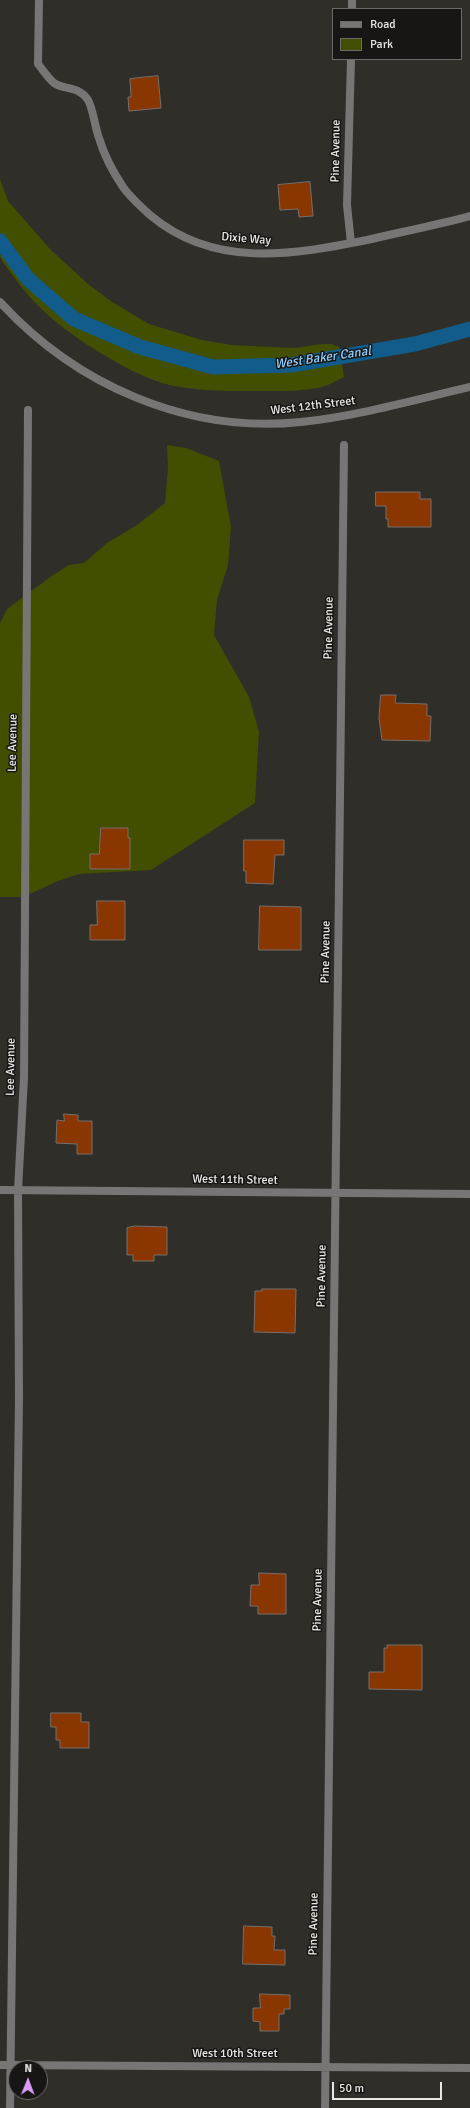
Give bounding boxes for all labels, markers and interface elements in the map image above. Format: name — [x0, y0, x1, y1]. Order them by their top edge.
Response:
legend — [332, 8, 462, 60]
text: Road — [370, 17, 396, 32]
text: Park — [370, 37, 393, 52]
street label: Pine Avenue — [328, 119, 344, 183]
street label: Dixie Way — [221, 230, 271, 248]
water label: West Baker Canal — [274, 344, 372, 372]
street label: West 12th Street — [270, 394, 356, 418]
street label: Pine Avenue — [321, 596, 337, 660]
street label: Lee Avenue — [5, 714, 21, 772]
street label: Pine Avenue — [318, 920, 334, 984]
street label: Lee Avenue — [3, 1038, 19, 1096]
street label: West 11th Street — [192, 1172, 278, 1188]
street label: Pine Avenue — [314, 1244, 330, 1308]
street label: Pine Avenue — [310, 1568, 326, 1632]
street label: Pine Avenue — [306, 1892, 322, 1956]
street label: West 10th Street — [192, 2047, 278, 2061]
north arrow — [8, 2060, 48, 2100]
text: N — [24, 2062, 32, 2075]
scale bar — [334, 2074, 444, 2100]
text: 50 m — [339, 2081, 364, 2096]

